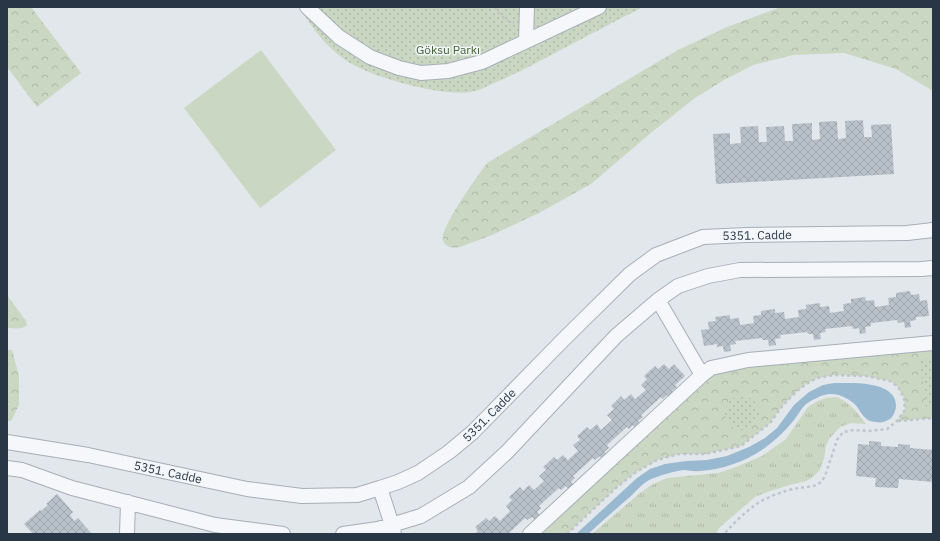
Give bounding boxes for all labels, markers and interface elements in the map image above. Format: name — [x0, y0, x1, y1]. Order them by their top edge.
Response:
park label: Göksu Parkı — [416, 42, 480, 57]
street label: 5351. Cadde — [722, 227, 792, 243]
street label: 5351. Cadde — [459, 385, 519, 445]
street label: 5351. Cadde — [133, 457, 204, 487]

